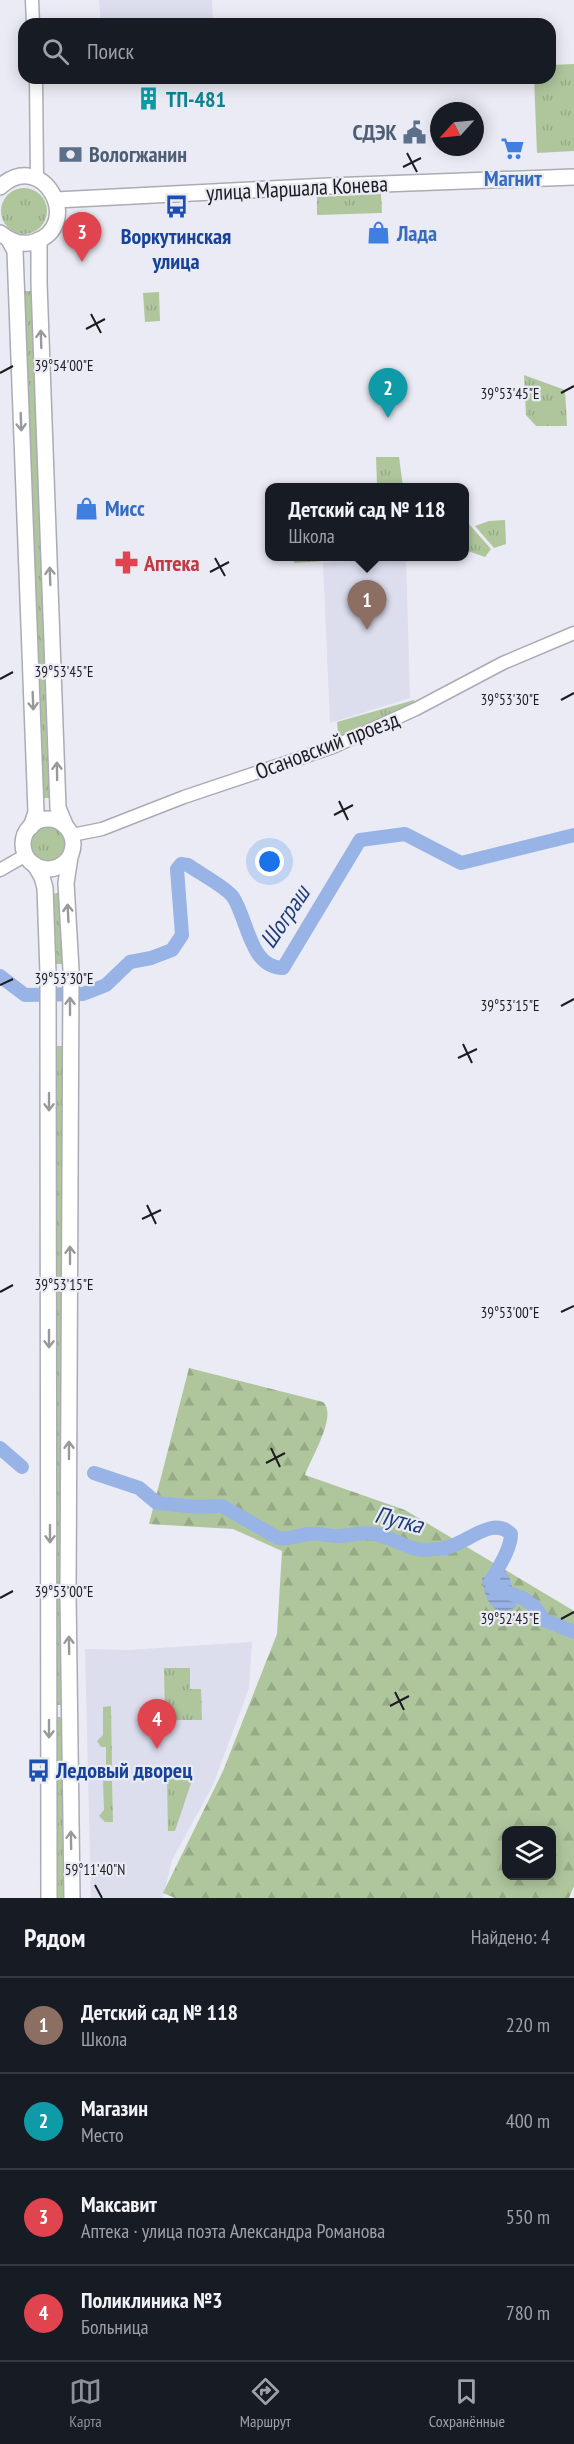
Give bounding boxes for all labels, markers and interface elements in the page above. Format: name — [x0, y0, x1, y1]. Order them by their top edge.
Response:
search box — [18, 18, 556, 84]
icon: search — [39, 35, 72, 68]
text: Поиск — [87, 37, 134, 65]
place label: ТП-481 — [166, 85, 226, 113]
building icon: ТП-481 — [135, 86, 161, 112]
north arrow — [430, 102, 484, 156]
place label: СДЭК — [353, 118, 398, 146]
public building icon: СДЭК — [402, 119, 428, 145]
supermarket icon: Магнит — [500, 136, 526, 162]
place label: Вологжанин — [89, 140, 187, 168]
bank icon: Вологжанин — [58, 141, 84, 167]
place label: Магнит — [484, 164, 542, 192]
street label: улица Маршала Конева — [205, 169, 389, 207]
bus stop icon: Воркутинская улица — [163, 194, 189, 220]
pin: 3 — [62, 212, 101, 262]
place label: Лада — [396, 219, 437, 247]
shop icon: Лада — [366, 220, 392, 246]
place label: Воркутинская улица — [121, 222, 231, 275]
one-way arrow — [35, 329, 47, 349]
text: 39°54'00"E — [34, 356, 94, 375]
pin: 2 — [368, 368, 408, 418]
text: 39°53'45"E — [480, 384, 540, 403]
one-way arrow — [16, 412, 27, 432]
popup — [265, 483, 469, 561]
place label: Мисс — [105, 494, 145, 522]
shop icon: Мисс — [74, 495, 100, 521]
text: Детский сад № 118 — [289, 495, 445, 523]
text: Школа — [289, 523, 335, 549]
place label: Аптека — [143, 549, 200, 577]
pharmacy icon: Аптека — [113, 550, 139, 576]
one-way arrow — [45, 566, 56, 586]
pin: 1 — [348, 580, 386, 630]
text: 39°53'45"E — [34, 662, 94, 681]
text: 39°53'30"E — [480, 690, 540, 709]
one-way arrow — [27, 691, 38, 711]
street label: Осановский проезд — [251, 705, 403, 785]
one-way arrow — [51, 761, 62, 781]
your location — [255, 847, 284, 876]
water label: Шограш — [253, 878, 318, 954]
one-way arrow — [62, 904, 73, 924]
text: 39°53'30"E — [34, 969, 94, 988]
text: 39°53'15"E — [480, 996, 540, 1015]
one-way arrow — [64, 997, 76, 1017]
one-way arrow — [43, 1091, 55, 1111]
one-way arrow — [64, 1245, 76, 1265]
text: 39°53'15"E — [34, 1275, 94, 1294]
text: 39°53'00"E — [480, 1303, 540, 1322]
one-way arrow — [43, 1328, 55, 1348]
one-way arrow — [63, 1440, 75, 1460]
water label: Путка — [372, 1499, 428, 1541]
one-way arrow — [44, 1523, 56, 1543]
text: 39°53'00"E — [34, 1582, 94, 1601]
text: 39°52'45"E — [480, 1609, 540, 1628]
one-way arrow — [63, 1635, 75, 1655]
pin: 4 — [138, 1700, 176, 1749]
one-way arrow — [43, 1718, 55, 1738]
place label: Ледовый дворец — [55, 1756, 192, 1784]
bus stop icon: Ледовый дворец — [25, 1757, 51, 1783]
map controls — [502, 1826, 556, 1880]
button: layers — [502, 1826, 556, 1880]
one-way arrow — [65, 1830, 77, 1850]
text: 59°11'40"N — [65, 1860, 125, 1879]
text: Рядом — [24, 1921, 85, 1954]
text: Найдено: 4 — [471, 1924, 550, 1950]
text: Детский сад № 118 — [81, 1998, 238, 2026]
text: 1 — [39, 2012, 48, 2038]
text: 220 m — [506, 2012, 550, 2038]
text: Школа — [81, 2026, 127, 2052]
text: Магазин — [81, 2094, 148, 2122]
text: 2 — [39, 2108, 48, 2134]
text: 400 m — [506, 2108, 550, 2134]
text: Место — [81, 2122, 124, 2148]
text: Максавит — [81, 2190, 157, 2218]
text: 3 — [39, 2204, 48, 2230]
text: 550 m — [506, 2204, 550, 2230]
text: Аптека · улица поэта Александра Романова — [81, 2218, 385, 2244]
text: Поликлиника №3 — [81, 2286, 223, 2314]
text: 4 — [39, 2300, 48, 2326]
text: 780 m — [506, 2300, 550, 2326]
text: Больница — [81, 2314, 149, 2340]
tab: Карта — [69, 2375, 102, 2431]
tab: Маршрут — [240, 2375, 291, 2431]
tab: Сохранённые — [429, 2375, 505, 2431]

